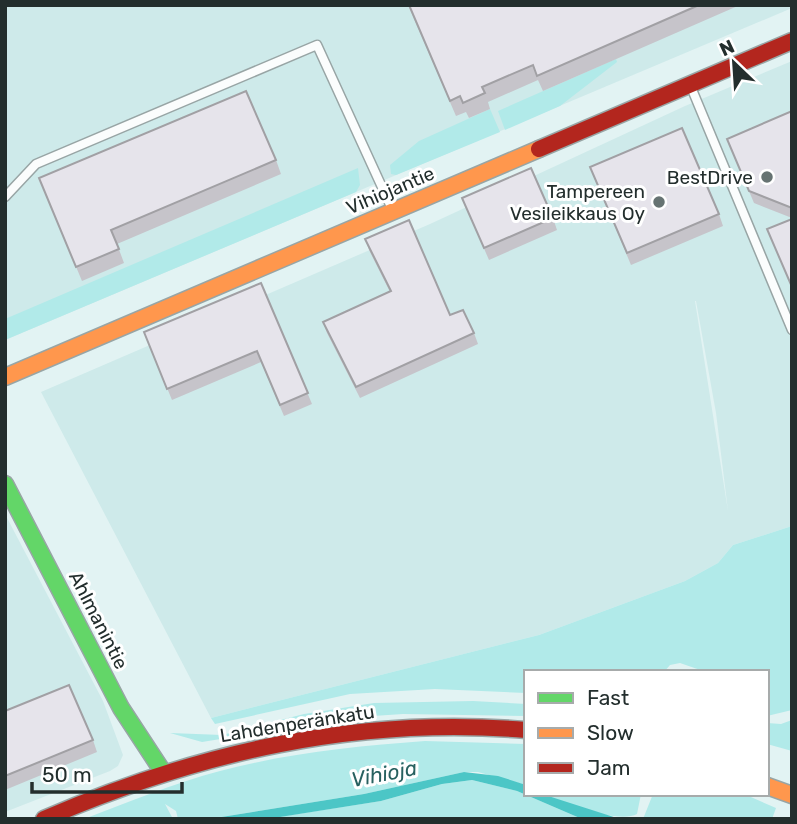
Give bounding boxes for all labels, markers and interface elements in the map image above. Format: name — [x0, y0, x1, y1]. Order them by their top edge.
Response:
north arrow — [699, 28, 769, 98]
text: N — [716, 35, 738, 61]
street label: Vihiojantie — [343, 162, 438, 219]
place label: BestDrive — [667, 166, 753, 189]
marker: BestDrive — [759, 169, 775, 185]
place label: Tampereen Vesileikkaus Oy — [510, 180, 645, 225]
marker: Tampereen Vesileikkaus Oy — [651, 194, 667, 210]
street label: Ahlmanintie — [64, 568, 133, 673]
legend — [524, 670, 769, 796]
text: Fast — [587, 685, 629, 710]
street label: Lahdenperänkatu — [218, 700, 376, 747]
text: Slow — [587, 720, 634, 745]
scale bar — [32, 750, 182, 794]
water label: Vihioja — [349, 755, 419, 792]
text: Jam — [587, 755, 631, 780]
text: 50 m — [42, 762, 92, 787]

